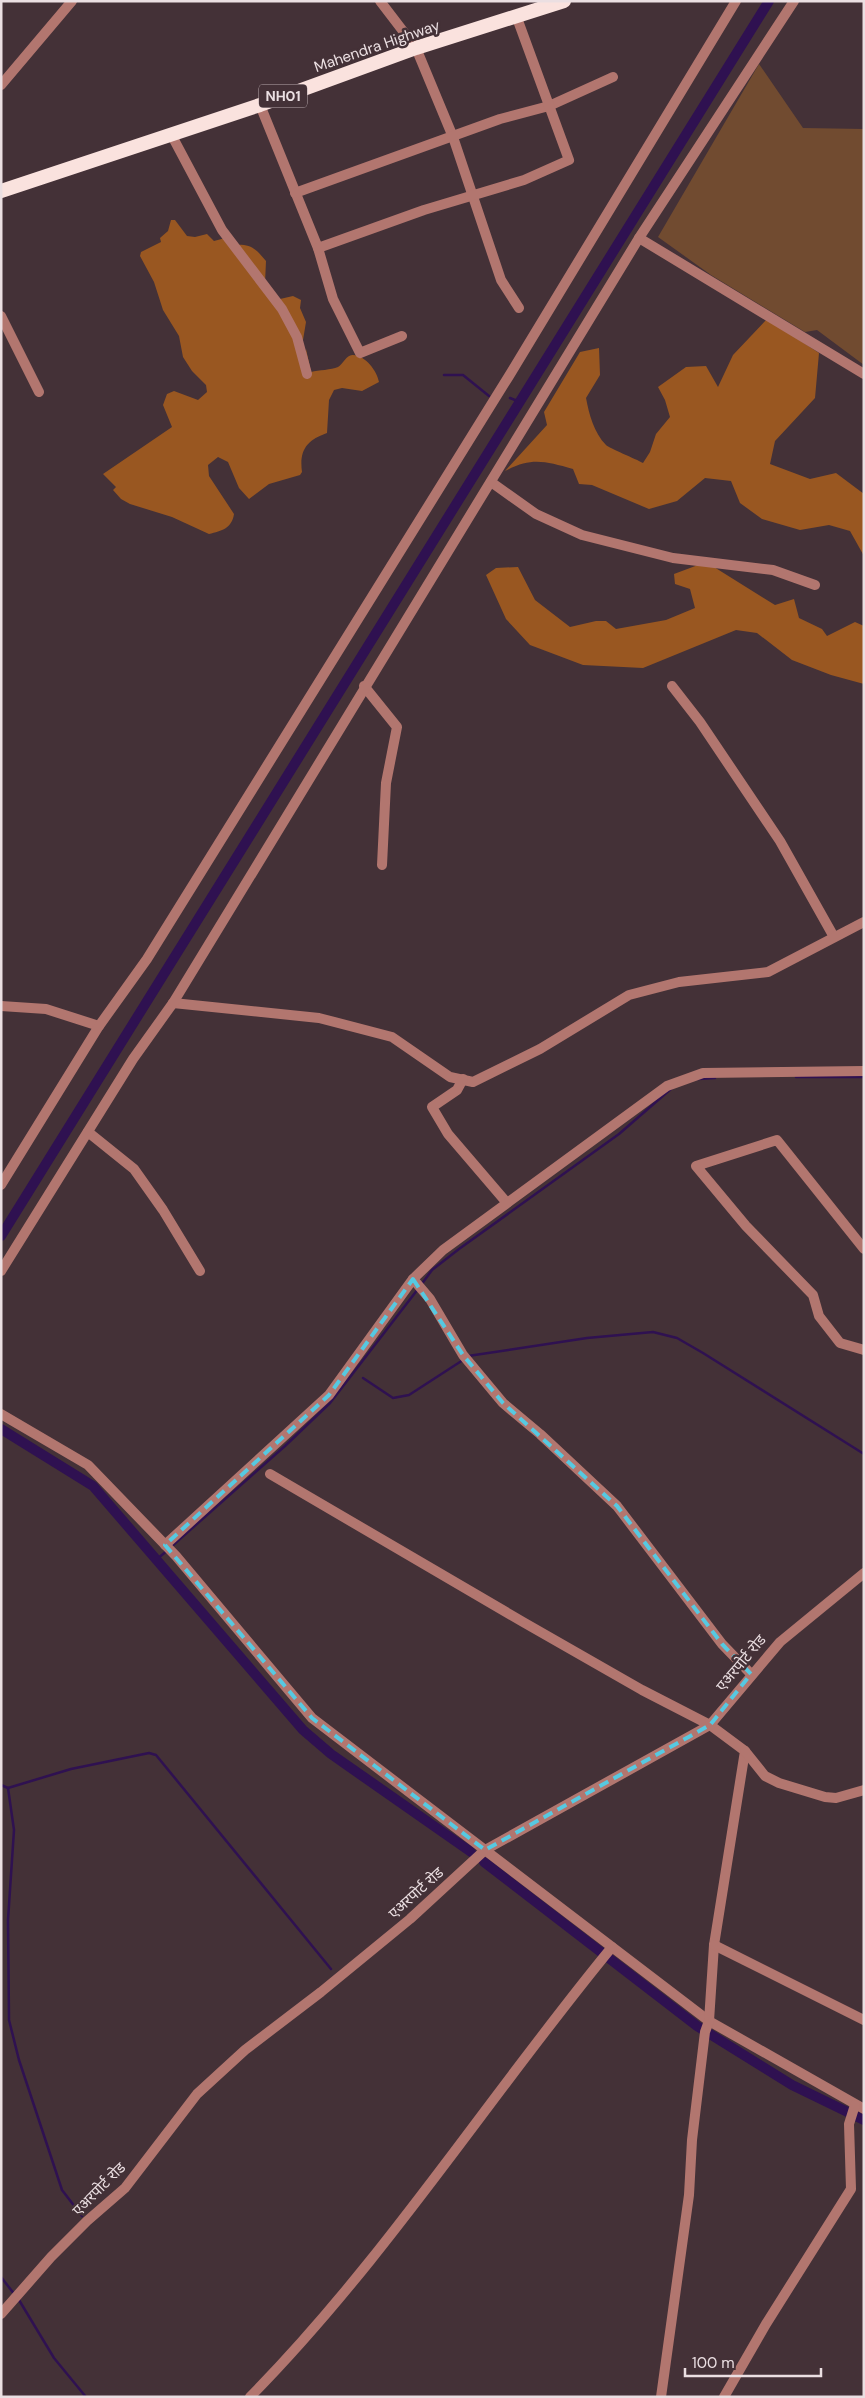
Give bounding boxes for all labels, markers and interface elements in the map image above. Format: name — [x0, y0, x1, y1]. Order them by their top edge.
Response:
street label: Mahendra Highway — [311, 15, 443, 77]
road number: NH01 — [259, 84, 307, 108]
street label: एअरपोर्ट रोड — [712, 1630, 771, 1695]
street label: एअरपोर्ट रोड — [384, 1862, 449, 1923]
street label: एअरपोर्ट रोड — [68, 2157, 131, 2220]
scale bar — [685, 2346, 821, 2378]
text: 100 m — [692, 2353, 735, 2373]

